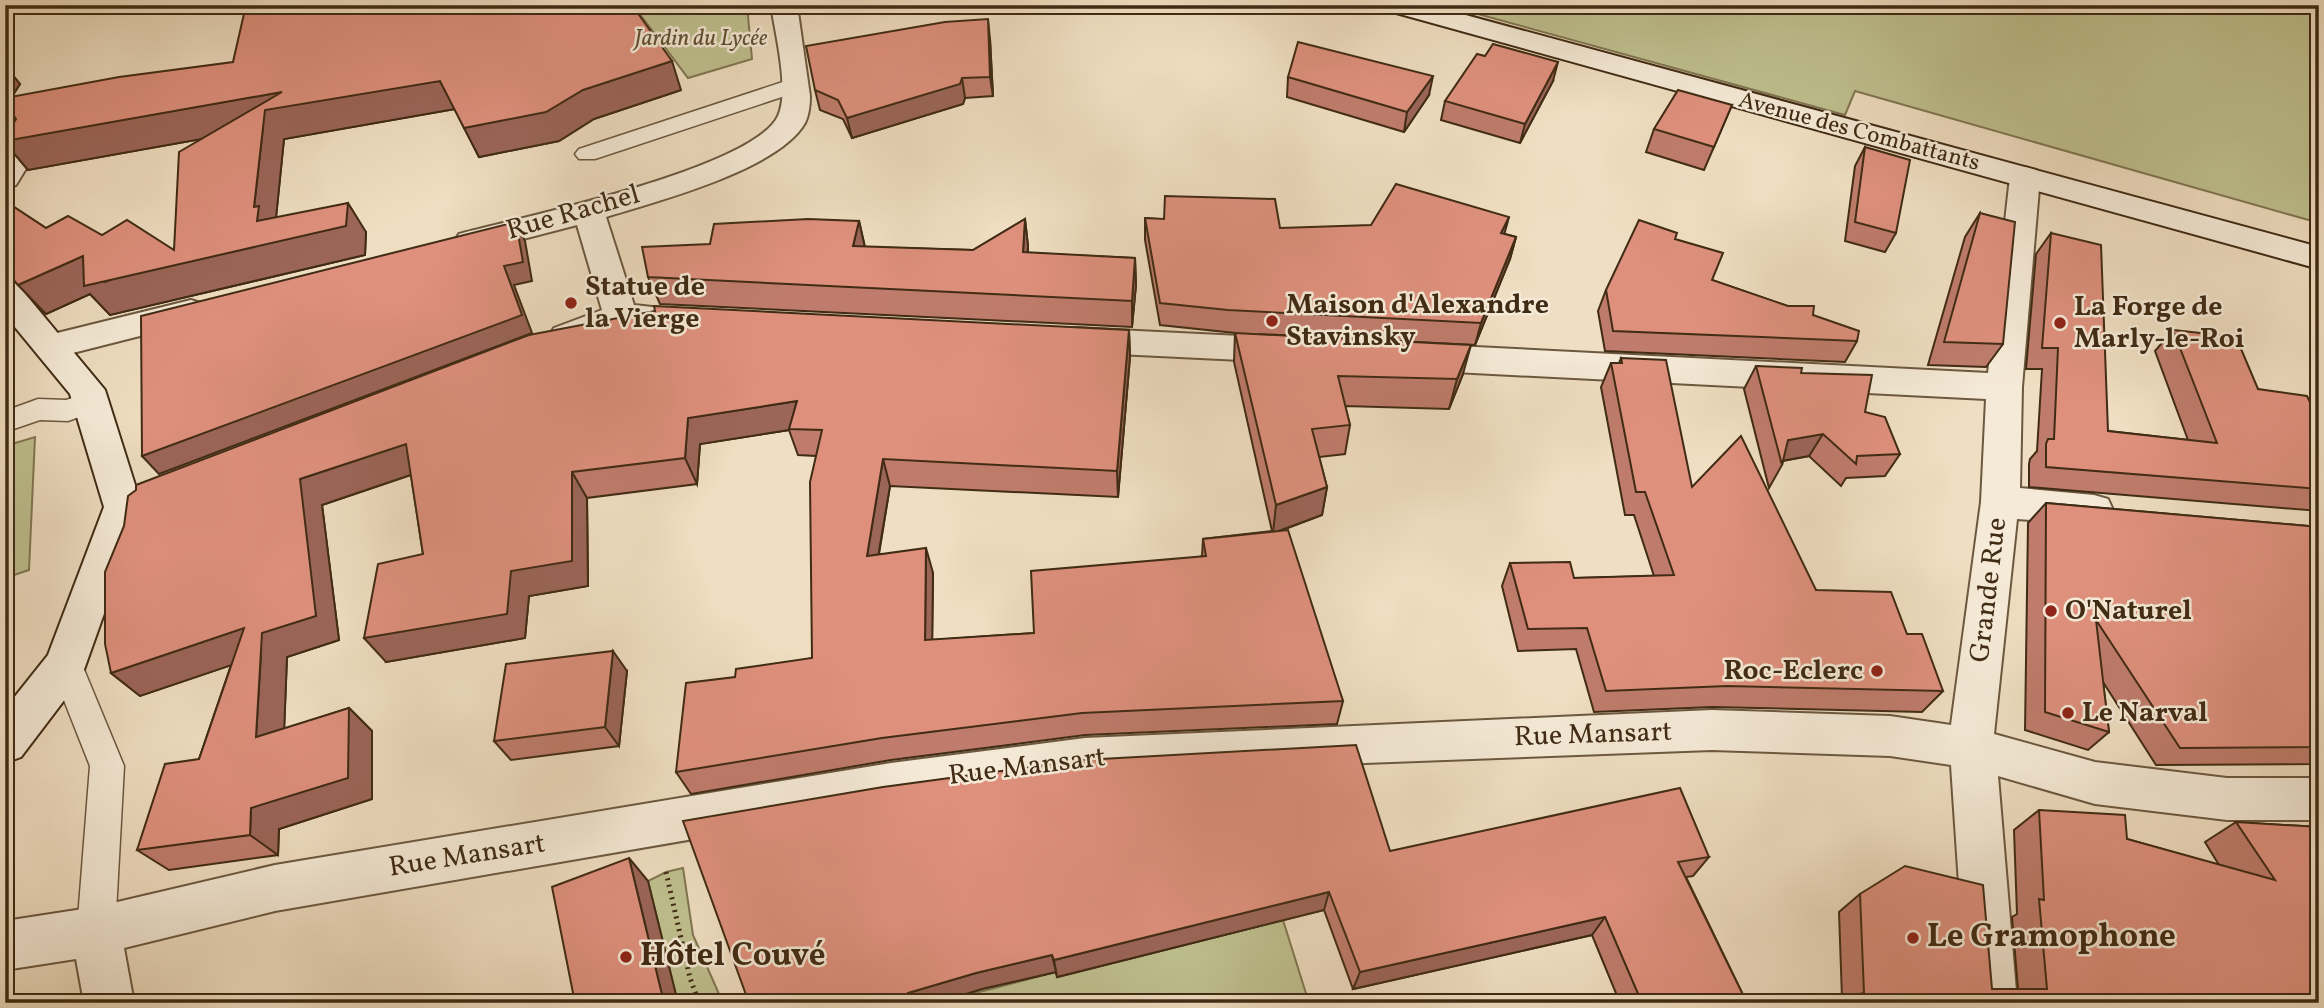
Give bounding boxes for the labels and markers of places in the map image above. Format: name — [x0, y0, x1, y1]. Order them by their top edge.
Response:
place label: Statue de la Vierge — [585, 268, 705, 339]
place label: Maison d'Alexandre Stavinsky — [1286, 286, 1549, 357]
place label: La Forge de Marly-le-Roi — [2074, 288, 2245, 359]
marker: Statue de la Vierge — [563, 295, 579, 311]
marker: Maison d'Alexandre Stavinsky — [1264, 313, 1280, 329]
marker: La Forge de Marly-le-Roi — [2052, 315, 2068, 331]
place label: O'Naturel — [2065, 592, 2192, 631]
marker: O'Naturel — [2043, 603, 2059, 619]
place label: Roc-Eclerc — [1723, 652, 1863, 691]
marker: Roc-Eclerc — [1869, 663, 1885, 679]
place label: Le Narval — [2082, 694, 2208, 733]
marker: Le Narval — [2060, 705, 2076, 721]
place label: Le Gramophone — [1927, 915, 2176, 961]
marker: Le Gramophone — [1905, 930, 1921, 946]
place label: Hôtel Couvé — [640, 934, 826, 980]
marker: Hôtel Couvé — [618, 949, 634, 965]

